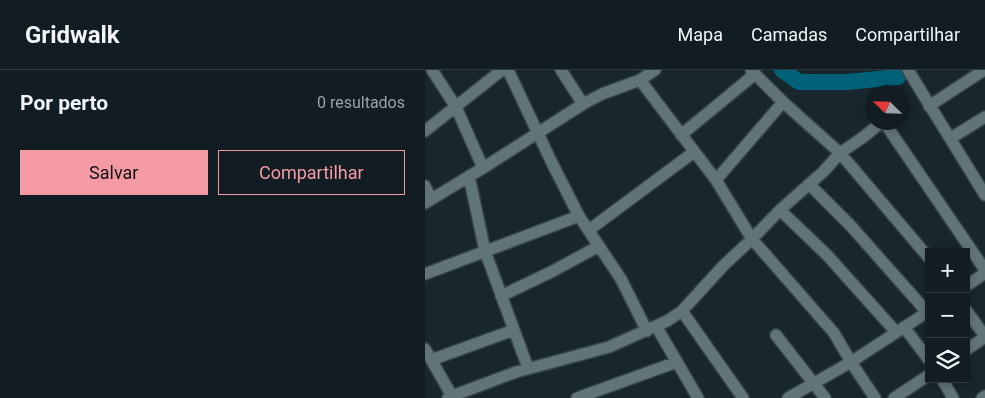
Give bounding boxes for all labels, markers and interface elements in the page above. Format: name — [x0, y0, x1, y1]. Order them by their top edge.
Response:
text: Gridwalk — [25, 21, 120, 49]
text: Mapa — [678, 24, 723, 45]
text: Camadas — [751, 24, 827, 45]
text: Compartilhar — [855, 24, 960, 45]
north arrow — [865, 85, 910, 130]
text: Por perto — [20, 91, 108, 115]
text: 0 resultados — [317, 93, 405, 112]
button: Salvar — [20, 150, 208, 195]
button: Compartilhar — [218, 150, 405, 195]
map controls — [925, 248, 970, 383]
button: + — [925, 248, 970, 293]
button: − — [925, 293, 970, 338]
button: layers — [925, 338, 970, 383]

